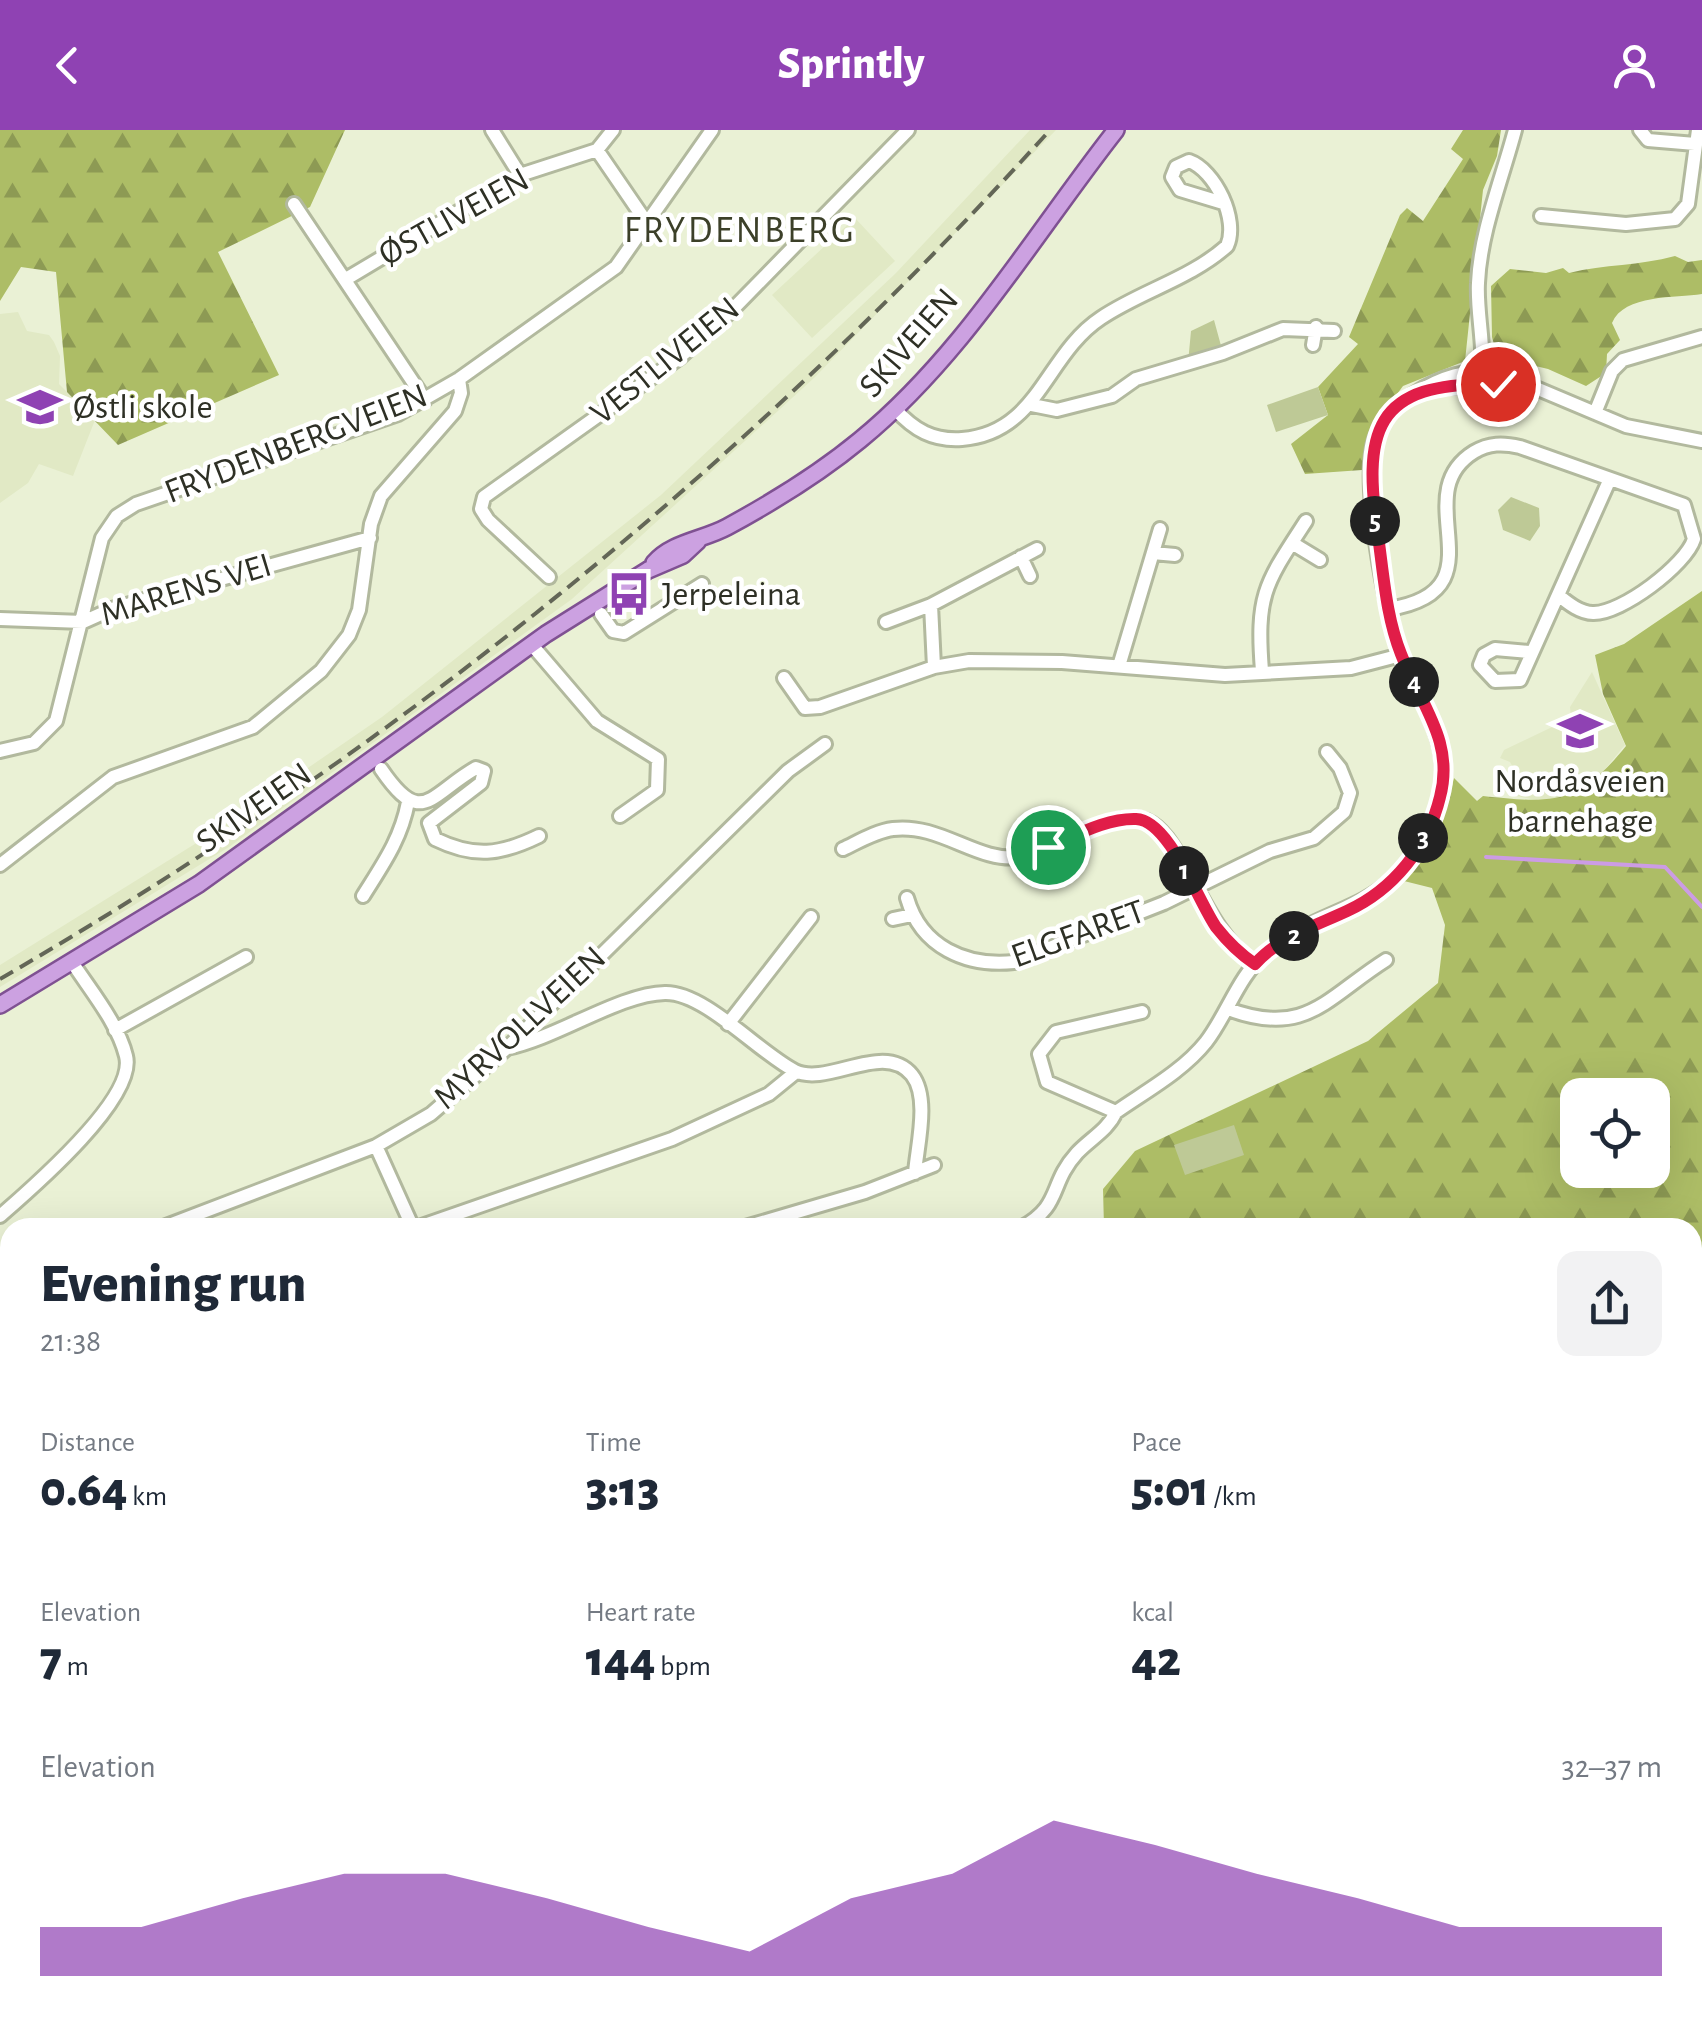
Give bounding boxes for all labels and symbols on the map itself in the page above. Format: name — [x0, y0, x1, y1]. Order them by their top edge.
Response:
street label: ØSTLIVEIEN — [373, 162, 535, 272]
district label: FRYDENBERG — [624, 212, 856, 250]
street label: SKIVEIEN — [853, 282, 965, 404]
street label: VESTLIVEIEN — [584, 291, 746, 431]
pin — [1456, 342, 1541, 427]
street label: FRYDENBERGVEIEN — [160, 378, 432, 510]
school or university icon: Østli skole — [16, 383, 64, 431]
place label: Østli skole — [73, 390, 213, 425]
pin: 5 — [1350, 496, 1400, 546]
street label: MARENS VEI — [97, 547, 275, 633]
bus stop icon: Jerpeleina — [605, 570, 653, 618]
place label: Jerpeleina — [662, 577, 801, 612]
pin: 4 — [1389, 657, 1439, 707]
school or university icon: Nordåsveien barnehage — [1556, 707, 1604, 755]
street label: SKIVEIEN — [190, 756, 318, 860]
place label: Nordåsveien barnehage — [1494, 764, 1666, 839]
pin — [1006, 805, 1091, 890]
pin: 3 — [1398, 813, 1448, 863]
pin: 1 — [1159, 846, 1209, 896]
street label: ELGFARET — [1007, 894, 1149, 974]
pin: 2 — [1269, 911, 1319, 961]
street label: MYRVOLLVEIEN — [428, 940, 612, 1116]

